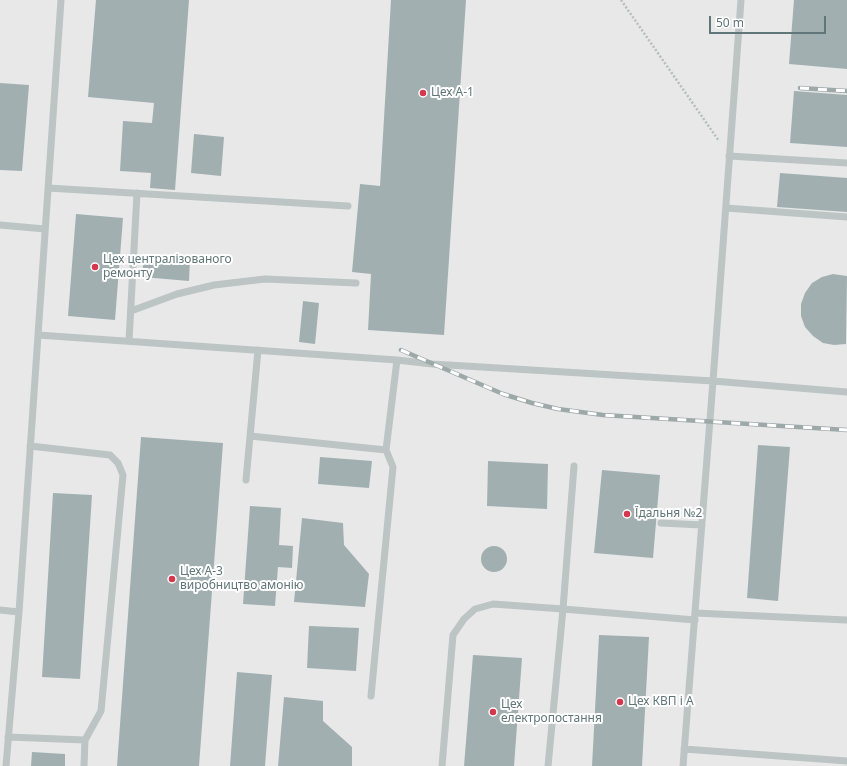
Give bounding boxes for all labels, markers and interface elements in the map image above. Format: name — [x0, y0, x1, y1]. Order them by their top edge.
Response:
scale bar — [711, 8, 828, 34]
text: 50 m — [716, 14, 744, 31]
place label: Цех А-1 — [431, 86, 474, 100]
marker: Цех А-1 — [418, 88, 428, 98]
place label: Цех централізованого ремонту — [103, 253, 232, 281]
marker: Цех централізованого ремонту — [90, 262, 100, 272]
place label: Їдальня №2 — [635, 507, 702, 521]
marker: Їдальня №2 — [622, 509, 632, 519]
place label: Цех А-3 виробництво амонію — [180, 565, 303, 593]
marker: Цех А-3 виробництво амонію — [167, 574, 177, 584]
place label: Цех КВП і А — [628, 695, 694, 709]
marker: Цех КВП і А — [615, 697, 625, 707]
place label: Цех електропостання — [501, 698, 602, 726]
marker: Цех електропостання — [488, 707, 498, 717]

